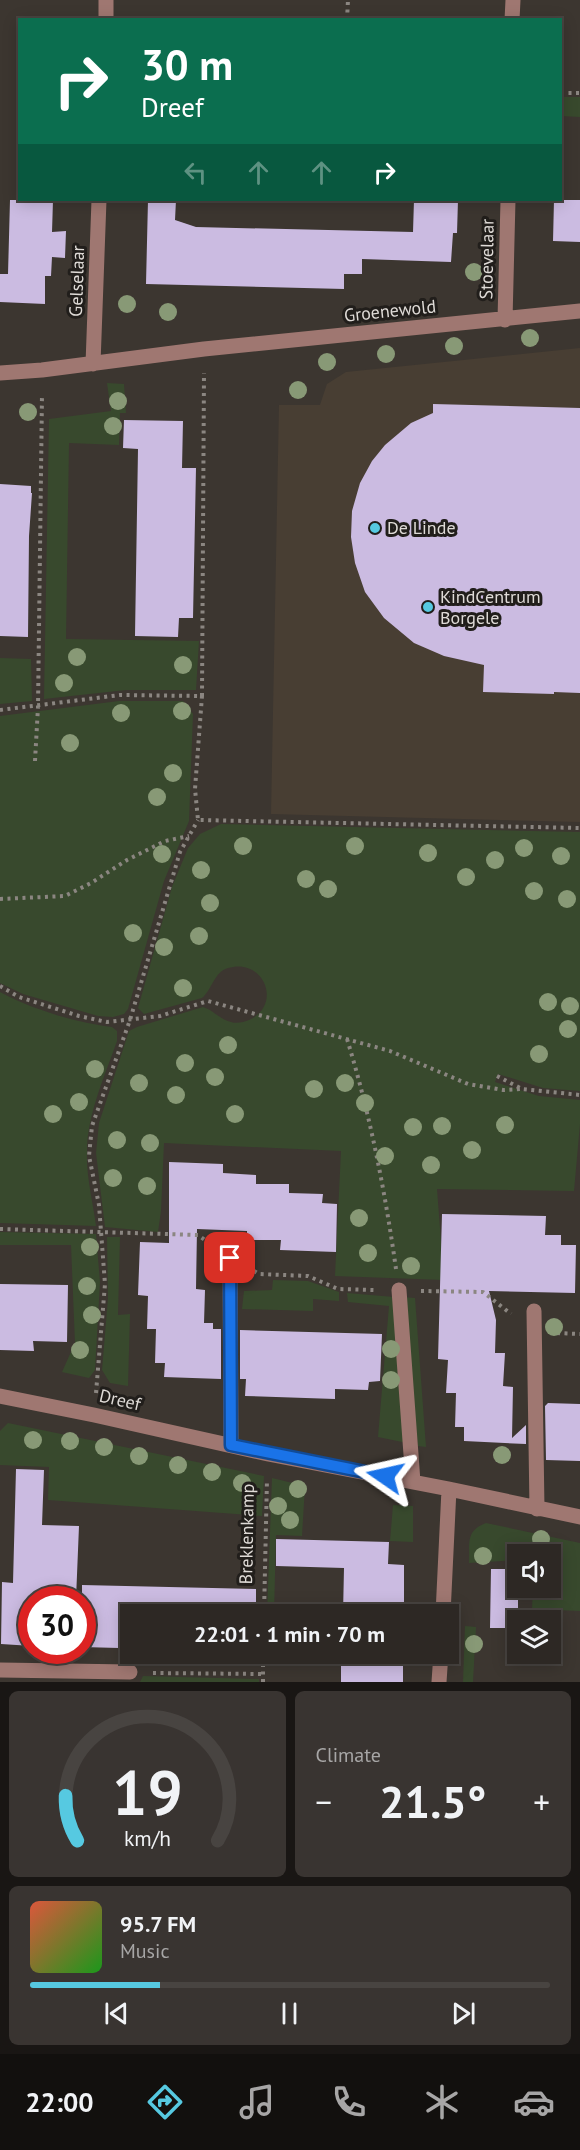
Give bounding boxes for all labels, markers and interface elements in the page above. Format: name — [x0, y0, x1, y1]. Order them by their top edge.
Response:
text: 30 m — [141, 37, 233, 92]
icon: right — [42, 42, 120, 120]
text: Dreef — [141, 90, 204, 124]
icon: left — [179, 156, 212, 189]
icon: ahead — [242, 156, 275, 189]
icon: ahead — [305, 156, 338, 189]
icon: right — [368, 156, 401, 189]
street label: Stoevelaar — [474, 218, 499, 300]
street label: Gelselaar — [64, 245, 89, 317]
street label: Groenewold — [343, 294, 437, 327]
place label: De Linde — [387, 516, 456, 539]
marker: De Linde — [368, 521, 382, 535]
place label: KindCentrum Borgele — [440, 585, 541, 629]
marker: KindCentrum Borgele — [421, 600, 435, 614]
pin — [204, 1232, 255, 1283]
icon: arrive — [213, 1241, 246, 1274]
street label: Dreef — [97, 1384, 144, 1416]
position arrow — [353, 1444, 417, 1508]
street label: Breklenkamp — [234, 1484, 259, 1584]
map controls — [507, 1544, 561, 1664]
button: sound — [507, 1544, 561, 1598]
speed limit sign: 30 — [18, 1586, 96, 1664]
button: layers — [507, 1610, 561, 1664]
text: 22:01 · 1 min · 70 m — [194, 1620, 385, 1648]
text: Climate — [316, 1742, 381, 1768]
text: 19 — [112, 1751, 183, 1832]
text: 21.5° — [379, 1772, 486, 1830]
text: − — [316, 1780, 332, 1823]
text: + — [533, 1780, 550, 1823]
text: km/h — [124, 1824, 171, 1852]
text: 95.7 FM — [120, 1910, 196, 1938]
text: Music — [120, 1938, 169, 1964]
icon: previous — [100, 1997, 133, 2030]
icon: pause — [273, 1997, 306, 2030]
icon: next — [447, 1997, 480, 2030]
icon: directions — [144, 2081, 186, 2123]
icon: music — [236, 2081, 278, 2123]
icon: phone — [328, 2081, 370, 2123]
icon: climate — [421, 2081, 463, 2123]
icon: car — [513, 2081, 555, 2123]
text: 22:00 — [25, 2085, 94, 2119]

